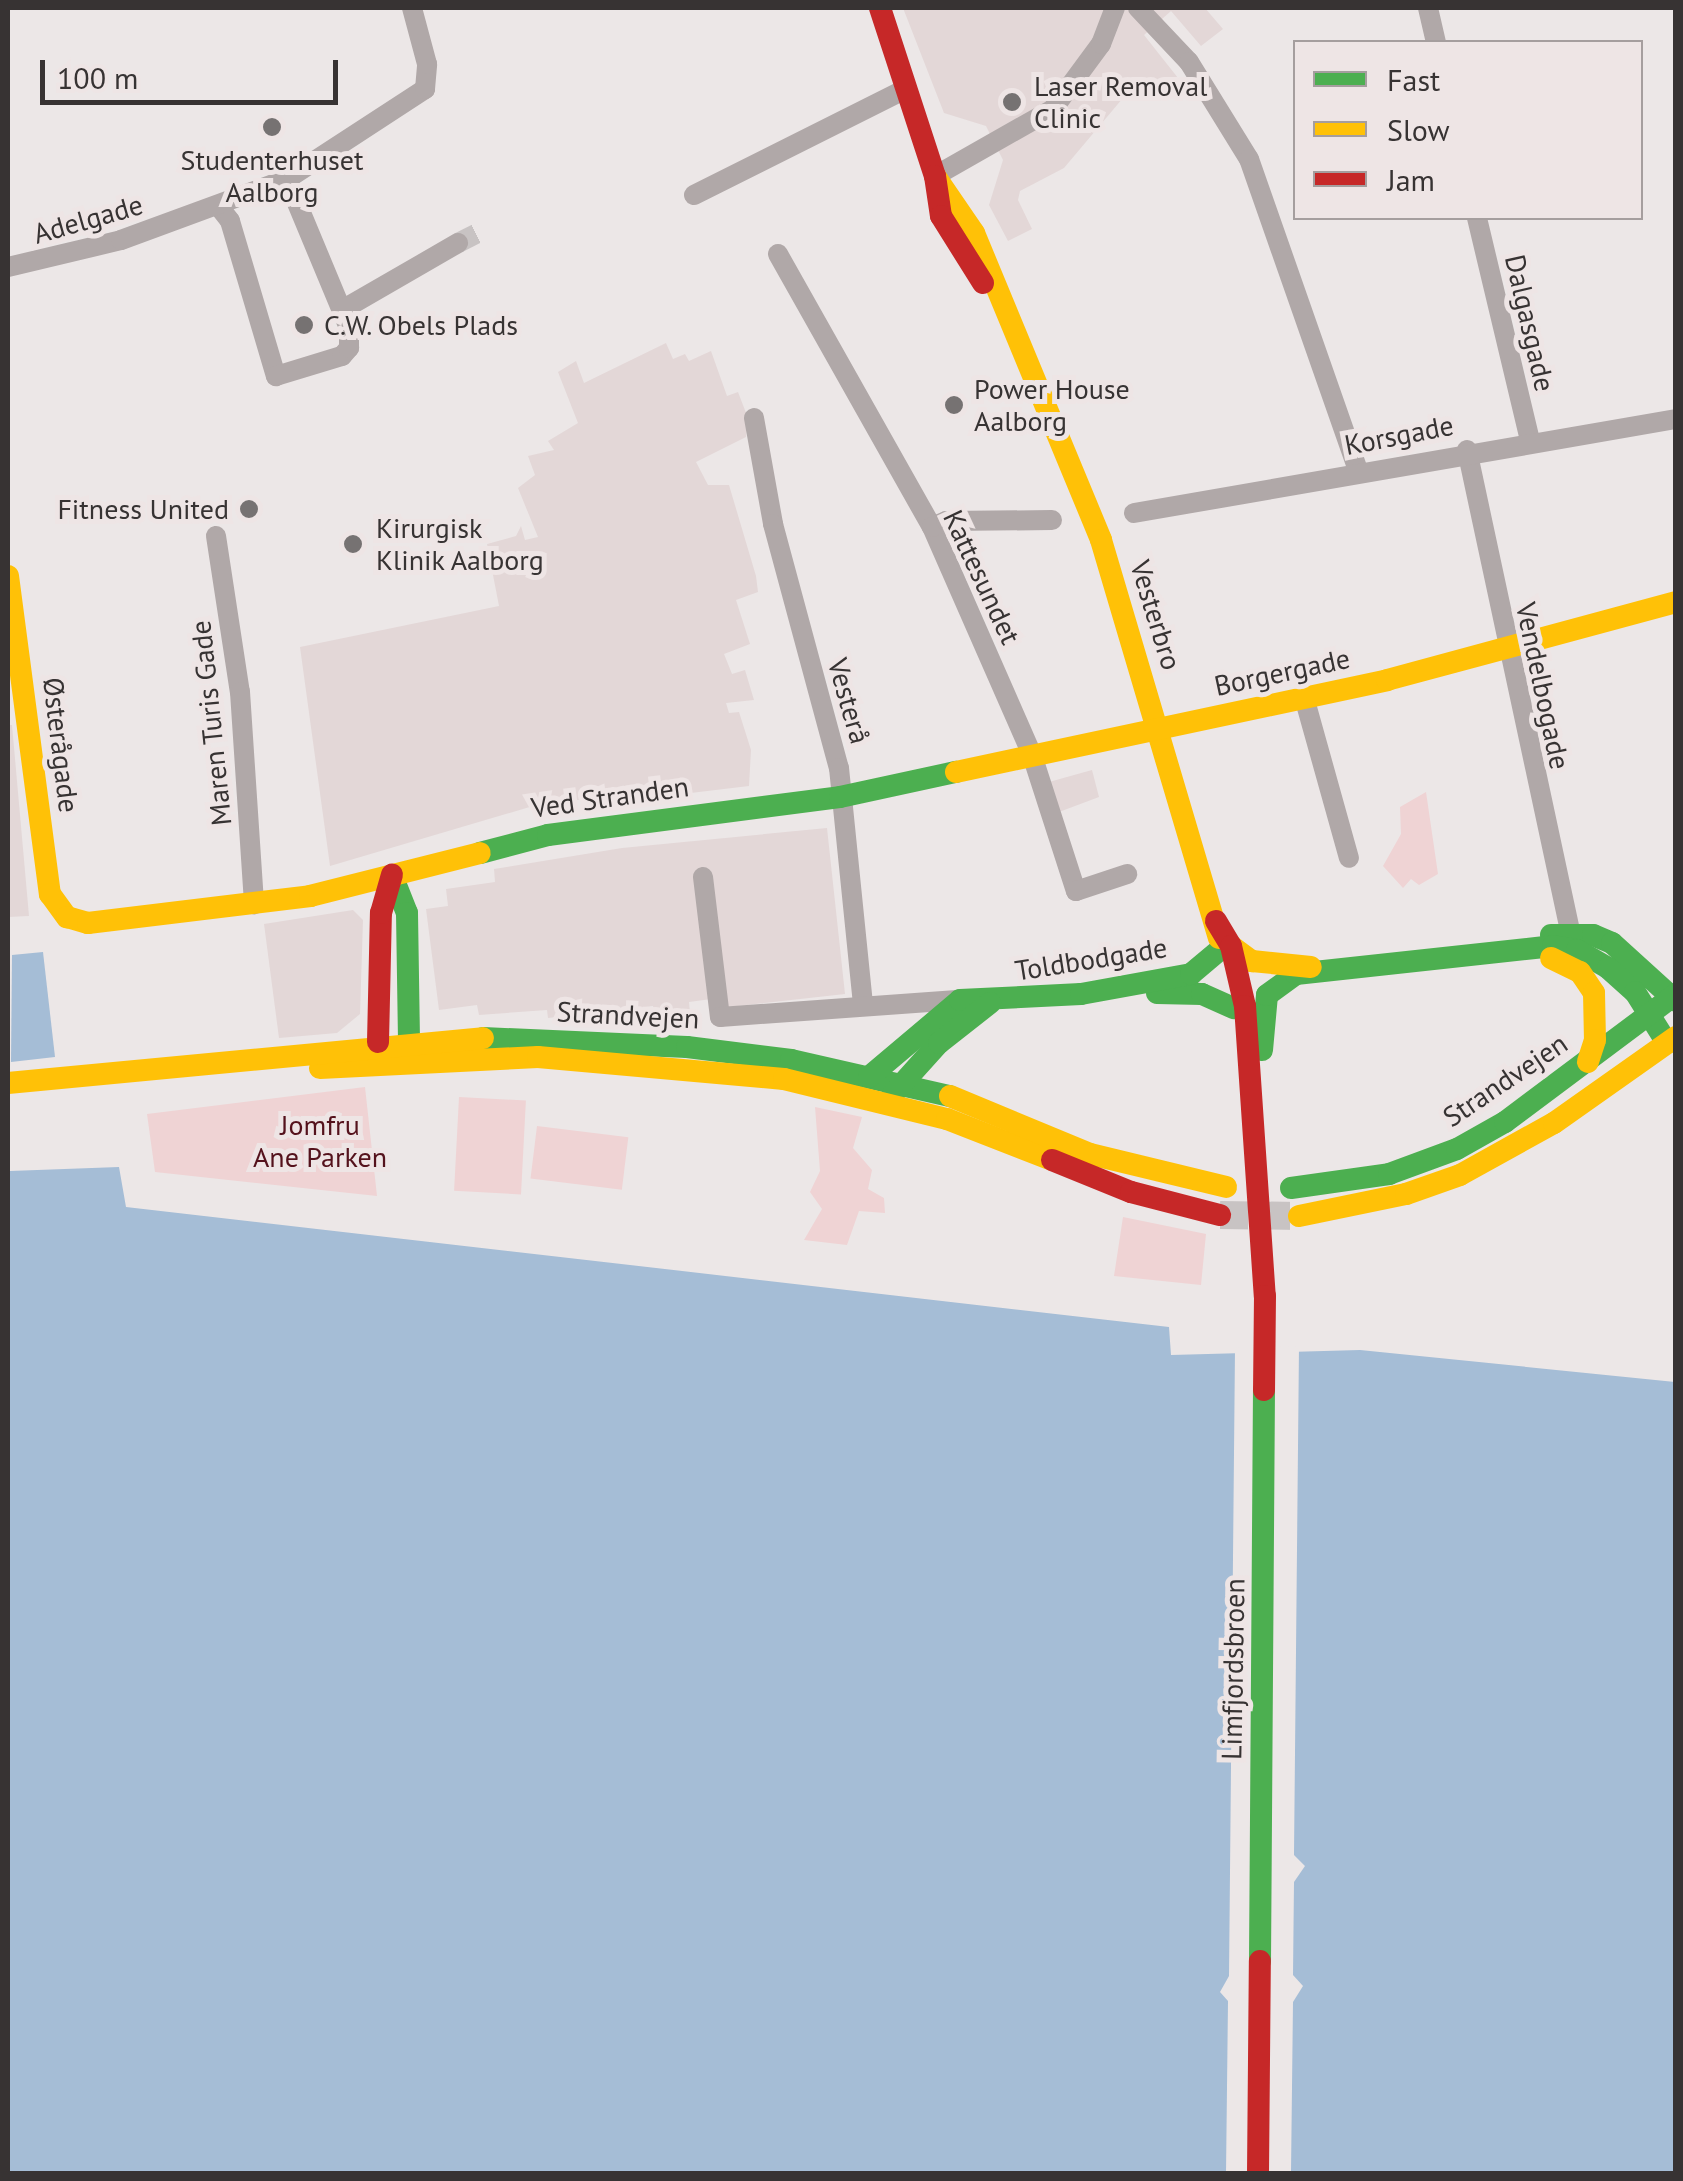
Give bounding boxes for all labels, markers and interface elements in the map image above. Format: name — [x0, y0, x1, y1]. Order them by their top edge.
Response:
scale bar — [45, 40, 342, 102]
legend — [1293, 40, 1643, 220]
text: 100 m — [57, 58, 138, 97]
text: Fast — [1387, 60, 1440, 99]
place label: Laser Removal Clinic — [1034, 69, 1207, 135]
marker: Laser Removal Clinic — [999, 89, 1025, 115]
text: Slow — [1387, 110, 1450, 149]
marker: Studenterhuset Aalborg — [261, 116, 283, 138]
place label: Studenterhuset Aalborg — [181, 143, 363, 209]
text: Jam — [1387, 160, 1435, 199]
street label: Adelgade — [30, 187, 146, 251]
street label: Dalgasgade — [1498, 251, 1562, 395]
place label: C.W. Obels Plads — [324, 308, 520, 342]
marker: C.W. Obels Plads — [293, 314, 315, 336]
place label: Power House Aalborg — [974, 372, 1130, 438]
marker: Power House Aalborg — [943, 394, 965, 416]
street label: Korsgade — [1342, 408, 1456, 462]
place label: Fitness United — [57, 492, 229, 526]
marker: Fitness United — [238, 498, 260, 520]
street label: Kattesundet — [936, 505, 1028, 649]
place label: Kirurgisk Klinik Aalborg — [376, 511, 546, 577]
marker: Kirurgisk Klinik Aalborg — [340, 531, 366, 557]
street label: Vesterbro — [1123, 556, 1189, 674]
street label: Vendelbogade — [1509, 600, 1577, 772]
street label: Maren Turis Gade — [183, 618, 239, 828]
street label: Borgergade — [1211, 641, 1353, 703]
street label: Vesterå — [821, 655, 877, 747]
street label: Østerågade — [36, 675, 86, 815]
street label: Ved Stranden — [529, 769, 691, 825]
street label: Toldbodgade — [1013, 930, 1169, 988]
street label: Strandvejen — [556, 994, 700, 1036]
street label: Strandvejen — [1437, 1026, 1573, 1134]
park label: Jomfru Ane Parken — [253, 1108, 387, 1174]
street label: Limfjordsbroen — [1215, 1578, 1251, 1760]

